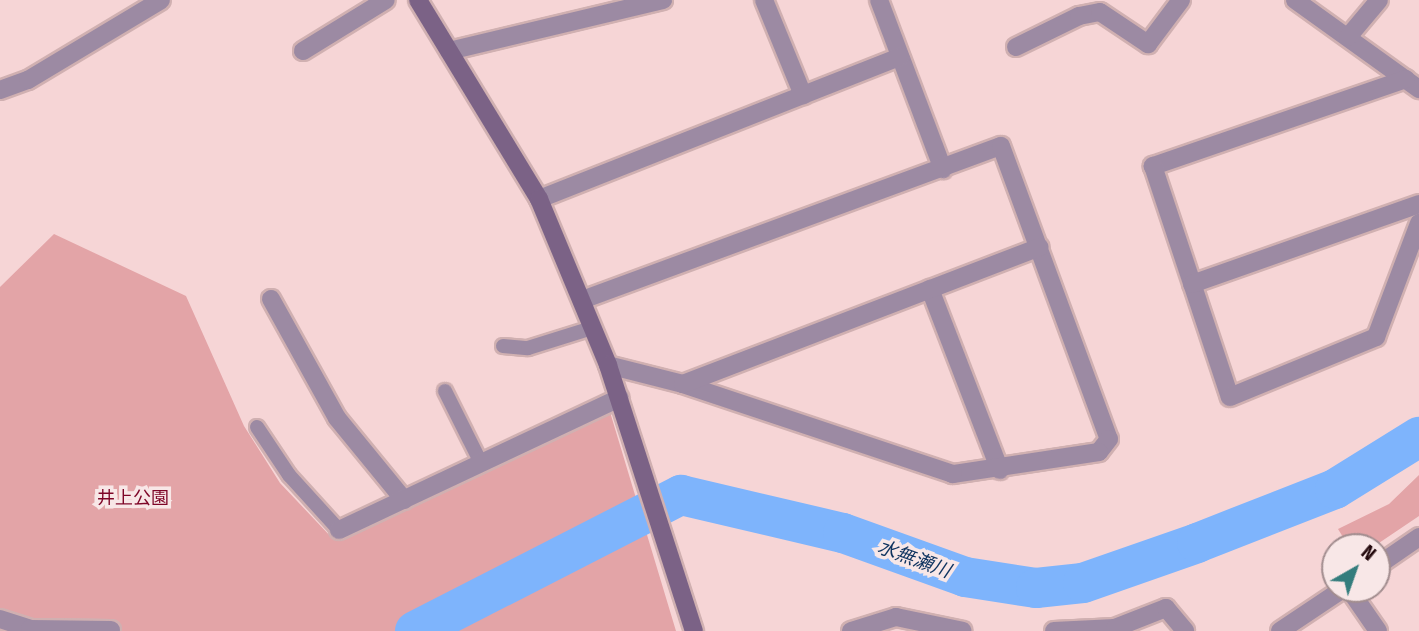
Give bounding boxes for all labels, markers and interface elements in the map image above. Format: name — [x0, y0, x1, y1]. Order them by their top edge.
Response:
park label: 井上公園 — [97, 487, 169, 509]
north arrow — [1321, 533, 1391, 603]
water label: 水無瀬川 — [874, 535, 954, 583]
text: N — [1357, 541, 1380, 566]

